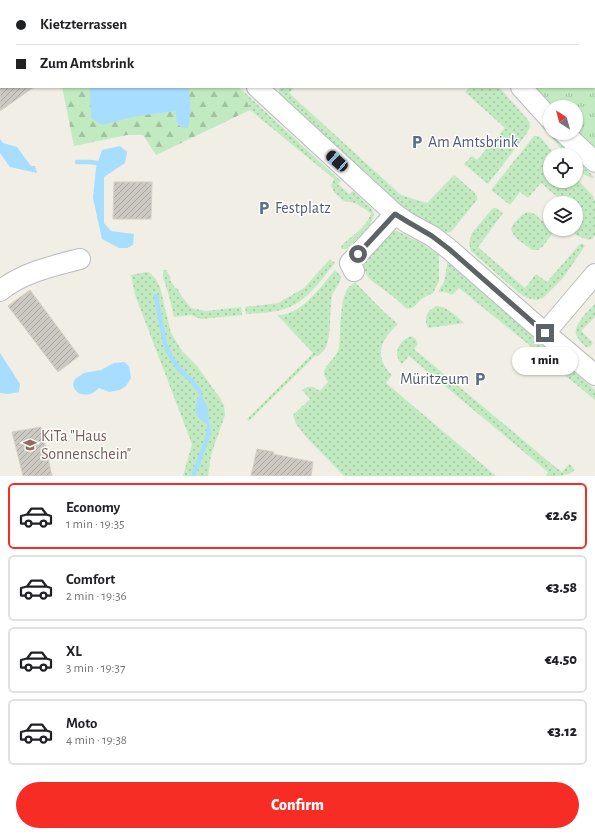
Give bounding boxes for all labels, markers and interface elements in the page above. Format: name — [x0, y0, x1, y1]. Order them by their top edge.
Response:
text: Kietzterrassen — [40, 17, 127, 32]
text: Zum Amtsbrink — [40, 56, 134, 71]
north arrow — [543, 100, 583, 140]
map controls — [543, 100, 583, 236]
parking icon: Am Amtsbrink — [409, 134, 425, 150]
place label: Am Amtsbrink — [428, 134, 519, 150]
button: locate — [543, 148, 583, 188]
car — [324, 149, 350, 173]
button: layers — [543, 196, 583, 236]
parking icon: Festplatz — [256, 200, 272, 216]
place label: Festplatz — [275, 200, 331, 216]
route start — [349, 245, 367, 263]
route end — [536, 324, 554, 342]
callout: 1 min — [512, 347, 578, 375]
text: 1 min — [531, 354, 559, 367]
place label: Müritzeum — [400, 371, 469, 387]
parking icon: Müritzeum — [472, 371, 488, 387]
place label: KiTa "Haus Sonnenschein" — [41, 428, 131, 462]
school or university icon: KiTa "Haus Sonnenschein" — [22, 437, 38, 453]
icon: car — [18, 498, 54, 534]
text: Economy — [66, 500, 120, 515]
text: €2.65 — [546, 508, 577, 523]
text: 1 min · 19:35 — [66, 518, 125, 531]
icon: car — [18, 570, 54, 606]
text: Comfort — [66, 572, 115, 587]
text: €3.58 — [546, 580, 577, 595]
text: 2 min · 19:36 — [66, 590, 127, 603]
icon: car — [18, 642, 54, 678]
text: XL — [66, 644, 82, 659]
text: €4.50 — [545, 652, 577, 667]
text: 3 min · 19:37 — [66, 662, 125, 675]
icon: car — [18, 714, 54, 750]
text: Moto — [66, 716, 98, 731]
text: €3.12 — [547, 724, 577, 739]
text: 4 min · 19:38 — [66, 734, 127, 747]
button: Confirm — [16, 782, 579, 828]

